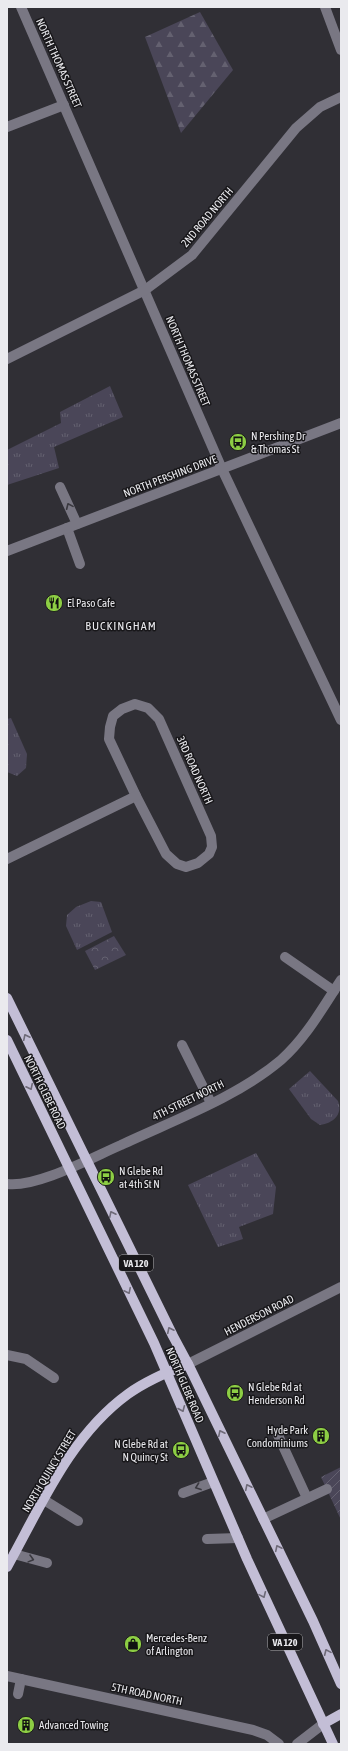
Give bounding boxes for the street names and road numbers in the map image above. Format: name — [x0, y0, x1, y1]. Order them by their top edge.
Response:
street label: NORTH THOMAS STREET — [34, 16, 84, 110]
street label: 2ND ROAD NORTH — [179, 185, 235, 249]
street label: NORTH THOMAS STREET — [164, 314, 213, 408]
street label: NORTH PERSHING DRIVE — [122, 453, 219, 499]
street label: 3RD ROAD NORTH — [175, 734, 215, 806]
street label: NORTH GLEBE ROAD — [22, 1053, 68, 1131]
street label: 4TH STREET NORTH — [150, 1077, 226, 1123]
road number: VA 120 — [119, 1255, 153, 1271]
street label: HENDERSON ROAD — [222, 1292, 296, 1338]
street label: NORTH GLEBE ROAD — [164, 1346, 206, 1424]
street label: NORTH QUINCY STREET — [20, 1428, 78, 1514]
road number: VA 120 — [268, 1634, 302, 1650]
street label: 5TH ROAD NORTH — [110, 1681, 184, 1707]

